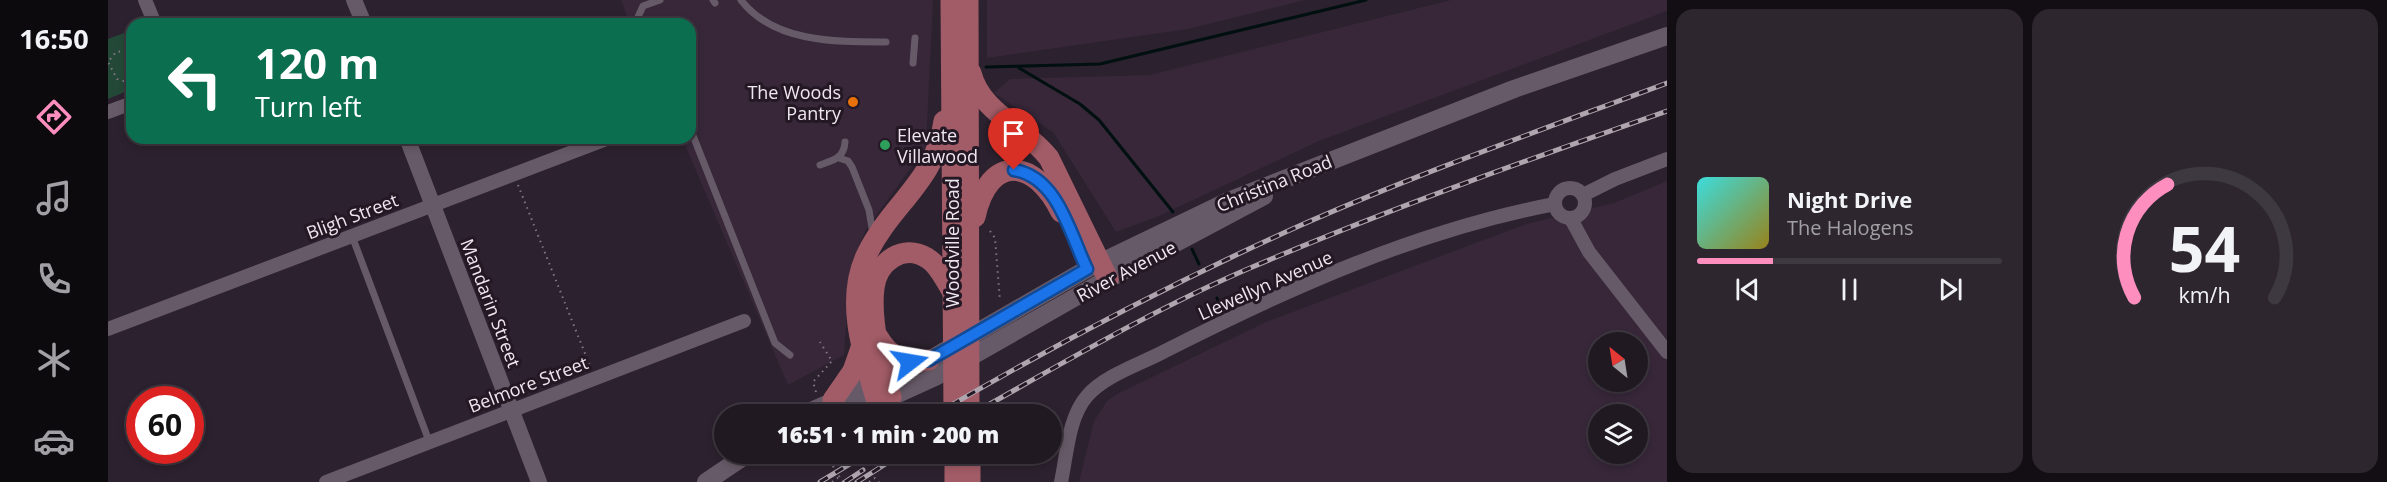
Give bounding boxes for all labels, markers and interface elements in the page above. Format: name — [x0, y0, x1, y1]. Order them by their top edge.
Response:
text: 16:50 — [19, 20, 89, 57]
text: 120 m — [255, 34, 379, 91]
icon: left — [156, 42, 234, 120]
place label: The Woods Pantry — [747, 80, 842, 125]
text: Turn left — [255, 88, 362, 125]
marker: The Woods Pantry — [846, 95, 860, 109]
icon: directions — [33, 96, 75, 138]
pin — [988, 108, 1039, 170]
icon: arrive — [997, 117, 1030, 150]
place label: Elevate Villawood — [897, 123, 978, 168]
marker: Elevate Villawood — [878, 138, 892, 152]
street label: Christina Road — [1213, 149, 1335, 217]
icon: music — [33, 177, 75, 219]
street label: Woodville Road — [940, 178, 964, 308]
text: Night Drive — [1787, 184, 1912, 214]
street label: Bligh Street — [303, 188, 401, 244]
text: 54 — [2169, 205, 2240, 290]
text: The Halogens — [1787, 214, 1914, 241]
street label: Mandarin Street — [455, 235, 527, 371]
street label: River Avenue — [1072, 235, 1180, 307]
street label: Llewellyn Avenue — [1194, 245, 1336, 325]
icon: phone — [33, 258, 75, 300]
icon: previous — [1731, 273, 1764, 306]
icon: pause — [1833, 273, 1866, 306]
icon: next — [1934, 273, 1967, 306]
text: km/h — [2179, 280, 2231, 309]
position arrow — [878, 330, 942, 394]
north arrow — [1588, 332, 1648, 392]
map controls — [1588, 332, 1648, 464]
icon: climate — [33, 339, 75, 381]
street label: Belmore Street — [465, 350, 591, 418]
speed limit sign: 60 — [126, 386, 204, 464]
button: layers — [1588, 404, 1648, 464]
text: 16:51 · 1 min · 200 m — [777, 419, 999, 449]
icon: car — [33, 420, 75, 462]

